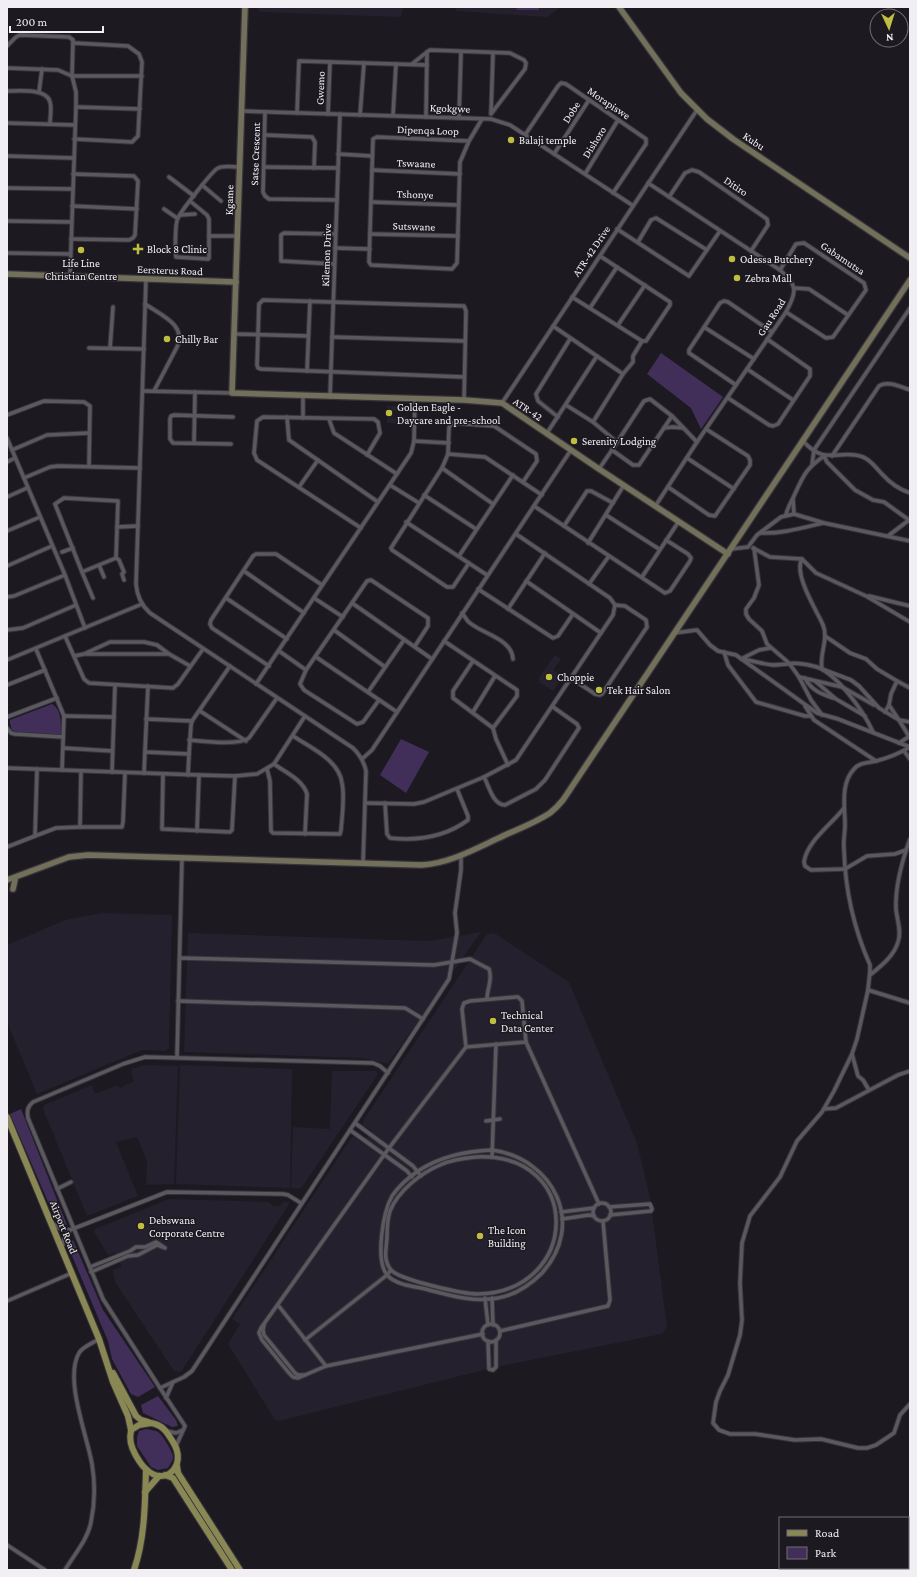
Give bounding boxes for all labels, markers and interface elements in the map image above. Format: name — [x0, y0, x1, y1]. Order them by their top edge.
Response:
scale bar — [10, 8, 103, 34]
north arrow — [869, 8, 909, 48]
text: 200 m — [16, 15, 48, 29]
text: N — [885, 32, 894, 44]
street label: Gwemo — [313, 70, 327, 105]
street label: Morapiswe — [585, 84, 633, 123]
street label: Dobe — [560, 99, 582, 125]
street label: Kgokgwe — [430, 101, 470, 116]
street label: Satse Crescent — [248, 122, 262, 186]
street label: Dipenqa Loop — [397, 123, 459, 138]
street label: Dishoro — [580, 124, 609, 160]
street label: Kubu — [741, 129, 767, 153]
place label: Balaji temple — [519, 134, 577, 147]
marker: Balaji temple — [506, 135, 516, 145]
street label: Tswaane — [396, 156, 436, 170]
street label: Ditiro — [722, 174, 751, 199]
street label: Kgame — [222, 185, 237, 215]
street label: Tshonye — [396, 187, 434, 202]
street label: Sutswane — [392, 219, 436, 233]
street label: Kilemon Drive — [319, 223, 333, 287]
street label: ATR-42 Drive — [570, 223, 612, 279]
street label: Gabamutsa — [819, 239, 867, 277]
marker: Block 8 Clinic — [132, 243, 144, 255]
place label: Block 8 Clinic — [147, 243, 207, 255]
marker: Life Line Christian Centre — [76, 245, 86, 255]
place label: Odessa Butchery — [740, 253, 814, 266]
marker: Odessa Butchery — [727, 254, 737, 264]
place label: Life Line Christian Centre — [45, 257, 117, 282]
street label: Eersterus Road — [137, 263, 203, 277]
place label: Zebra Mall — [745, 272, 792, 284]
marker: Zebra Mall — [732, 273, 742, 283]
street label: Gau Road — [754, 296, 788, 338]
place label: Chilly Bar — [175, 333, 218, 346]
marker: Chilly Bar — [162, 334, 172, 344]
street label: ATR-42 — [511, 395, 545, 423]
place label: Golden Eagle - Daycare and pre-school — [397, 401, 500, 427]
marker: Golden Eagle - Daycare and pre-school — [384, 408, 394, 418]
place label: Serenity Lodging — [582, 435, 657, 448]
marker: Serenity Lodging — [569, 436, 579, 446]
place label: Choppie — [557, 671, 594, 684]
marker: Choppie — [544, 672, 554, 682]
place label: Tek Hair Salon — [607, 684, 670, 696]
marker: Tek Hair Salon — [594, 685, 604, 695]
place label: Technical Data Center — [501, 1009, 554, 1034]
marker: Technical Data Center — [488, 1016, 498, 1026]
street label: Airport Road — [47, 1199, 80, 1256]
place label: Debswana Corporate Centre — [149, 1214, 225, 1240]
marker: Debswana Corporate Centre — [136, 1221, 146, 1231]
place label: The Icon Building — [488, 1224, 526, 1250]
marker: The Icon Building — [475, 1231, 485, 1241]
legend — [779, 1517, 909, 1569]
text: Road — [815, 1526, 840, 1540]
text: Park — [815, 1546, 837, 1560]

